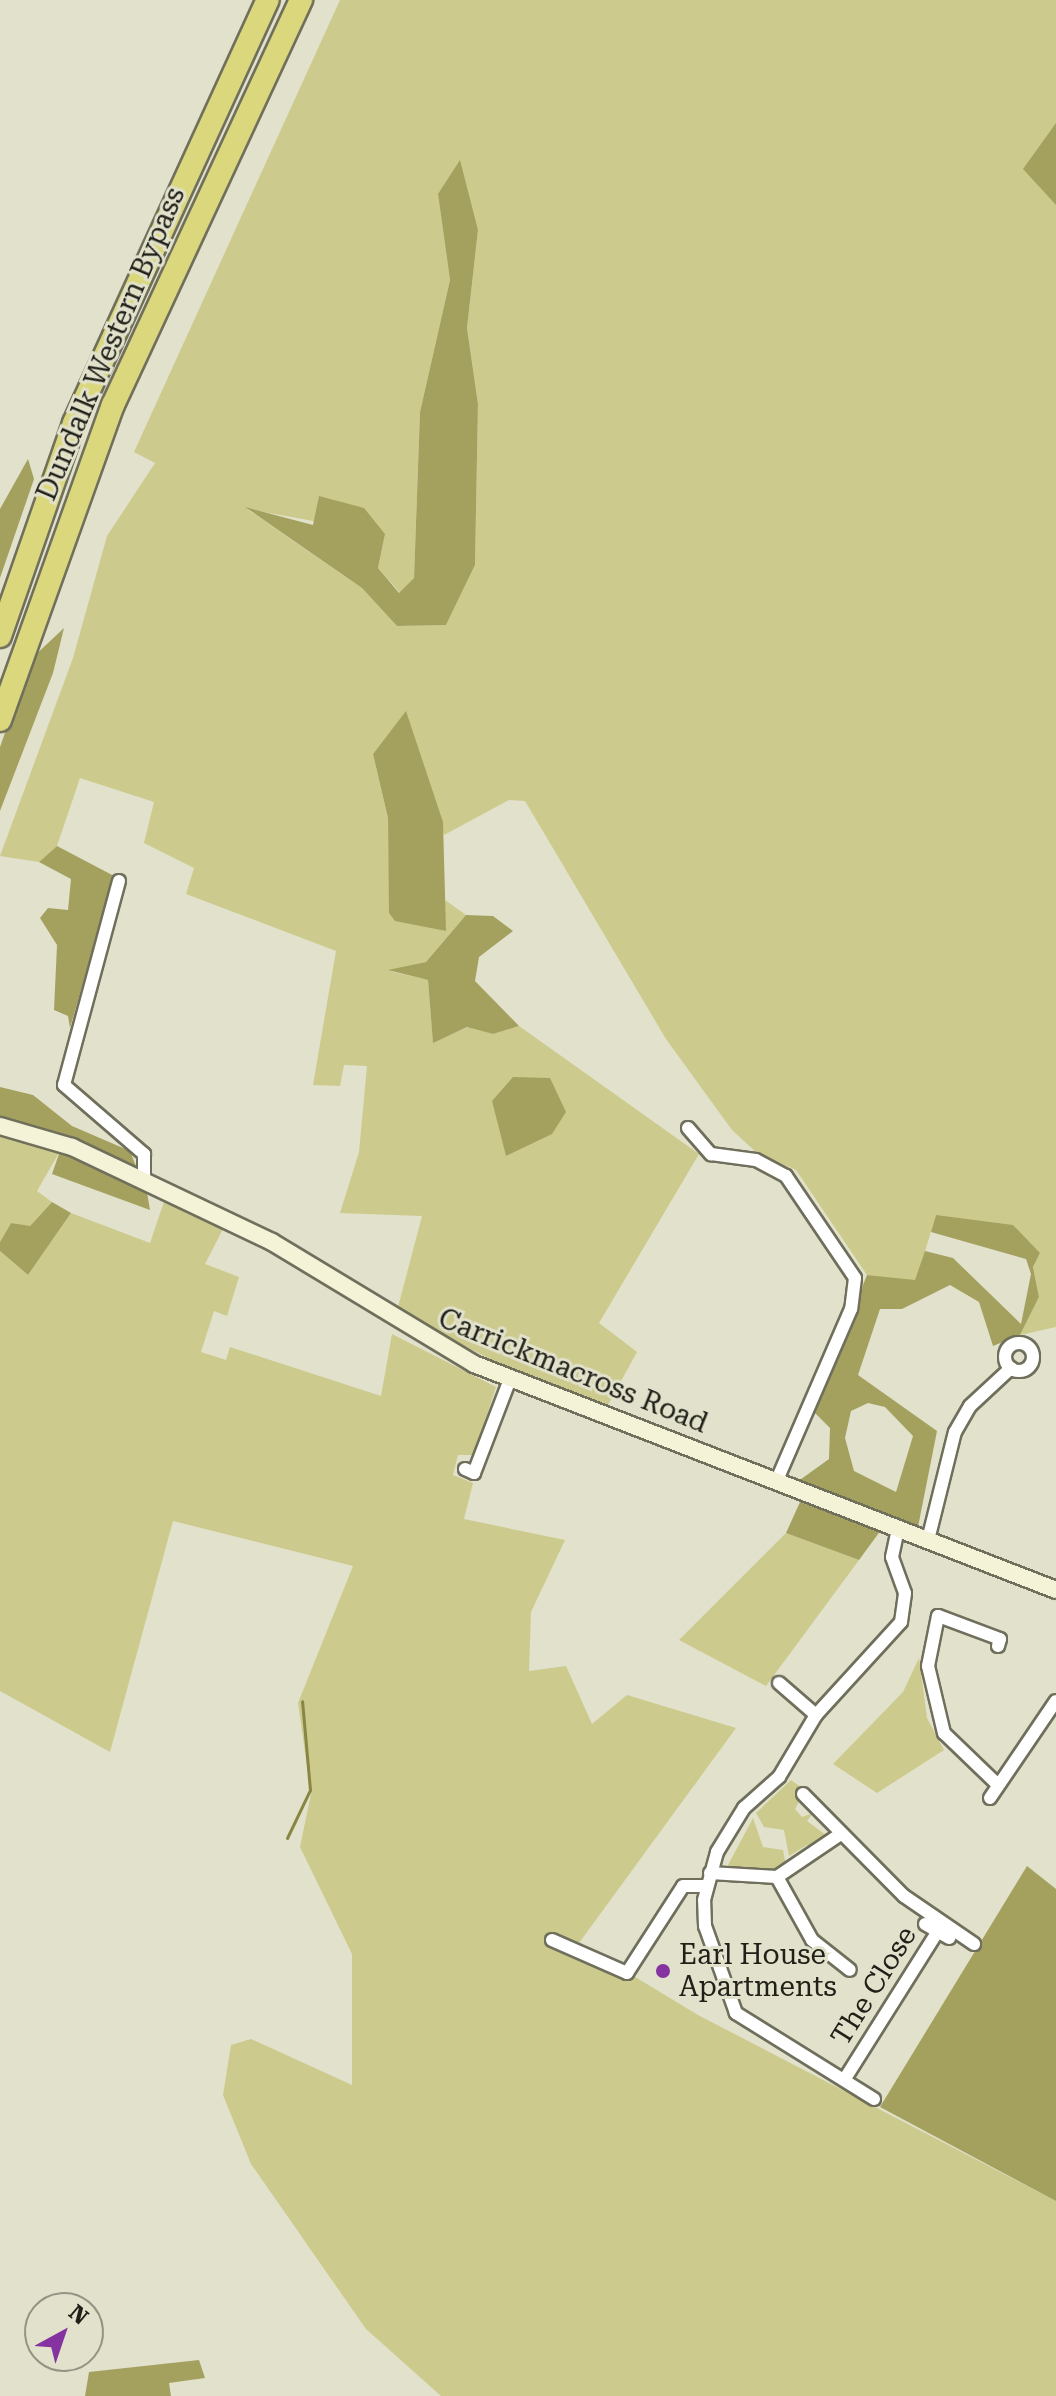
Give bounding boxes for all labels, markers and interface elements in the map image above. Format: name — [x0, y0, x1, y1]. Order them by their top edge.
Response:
street label: Dundalk Western Bypass — [30, 182, 192, 506]
street label: Carrickmacross Road — [433, 1302, 713, 1440]
street label: The Close — [824, 1920, 924, 2052]
place label: Earl House Apartments — [679, 1938, 837, 2004]
marker: Earl House Apartments — [654, 1962, 672, 1980]
north arrow — [24, 2292, 104, 2372]
text: N — [64, 2300, 93, 2330]

